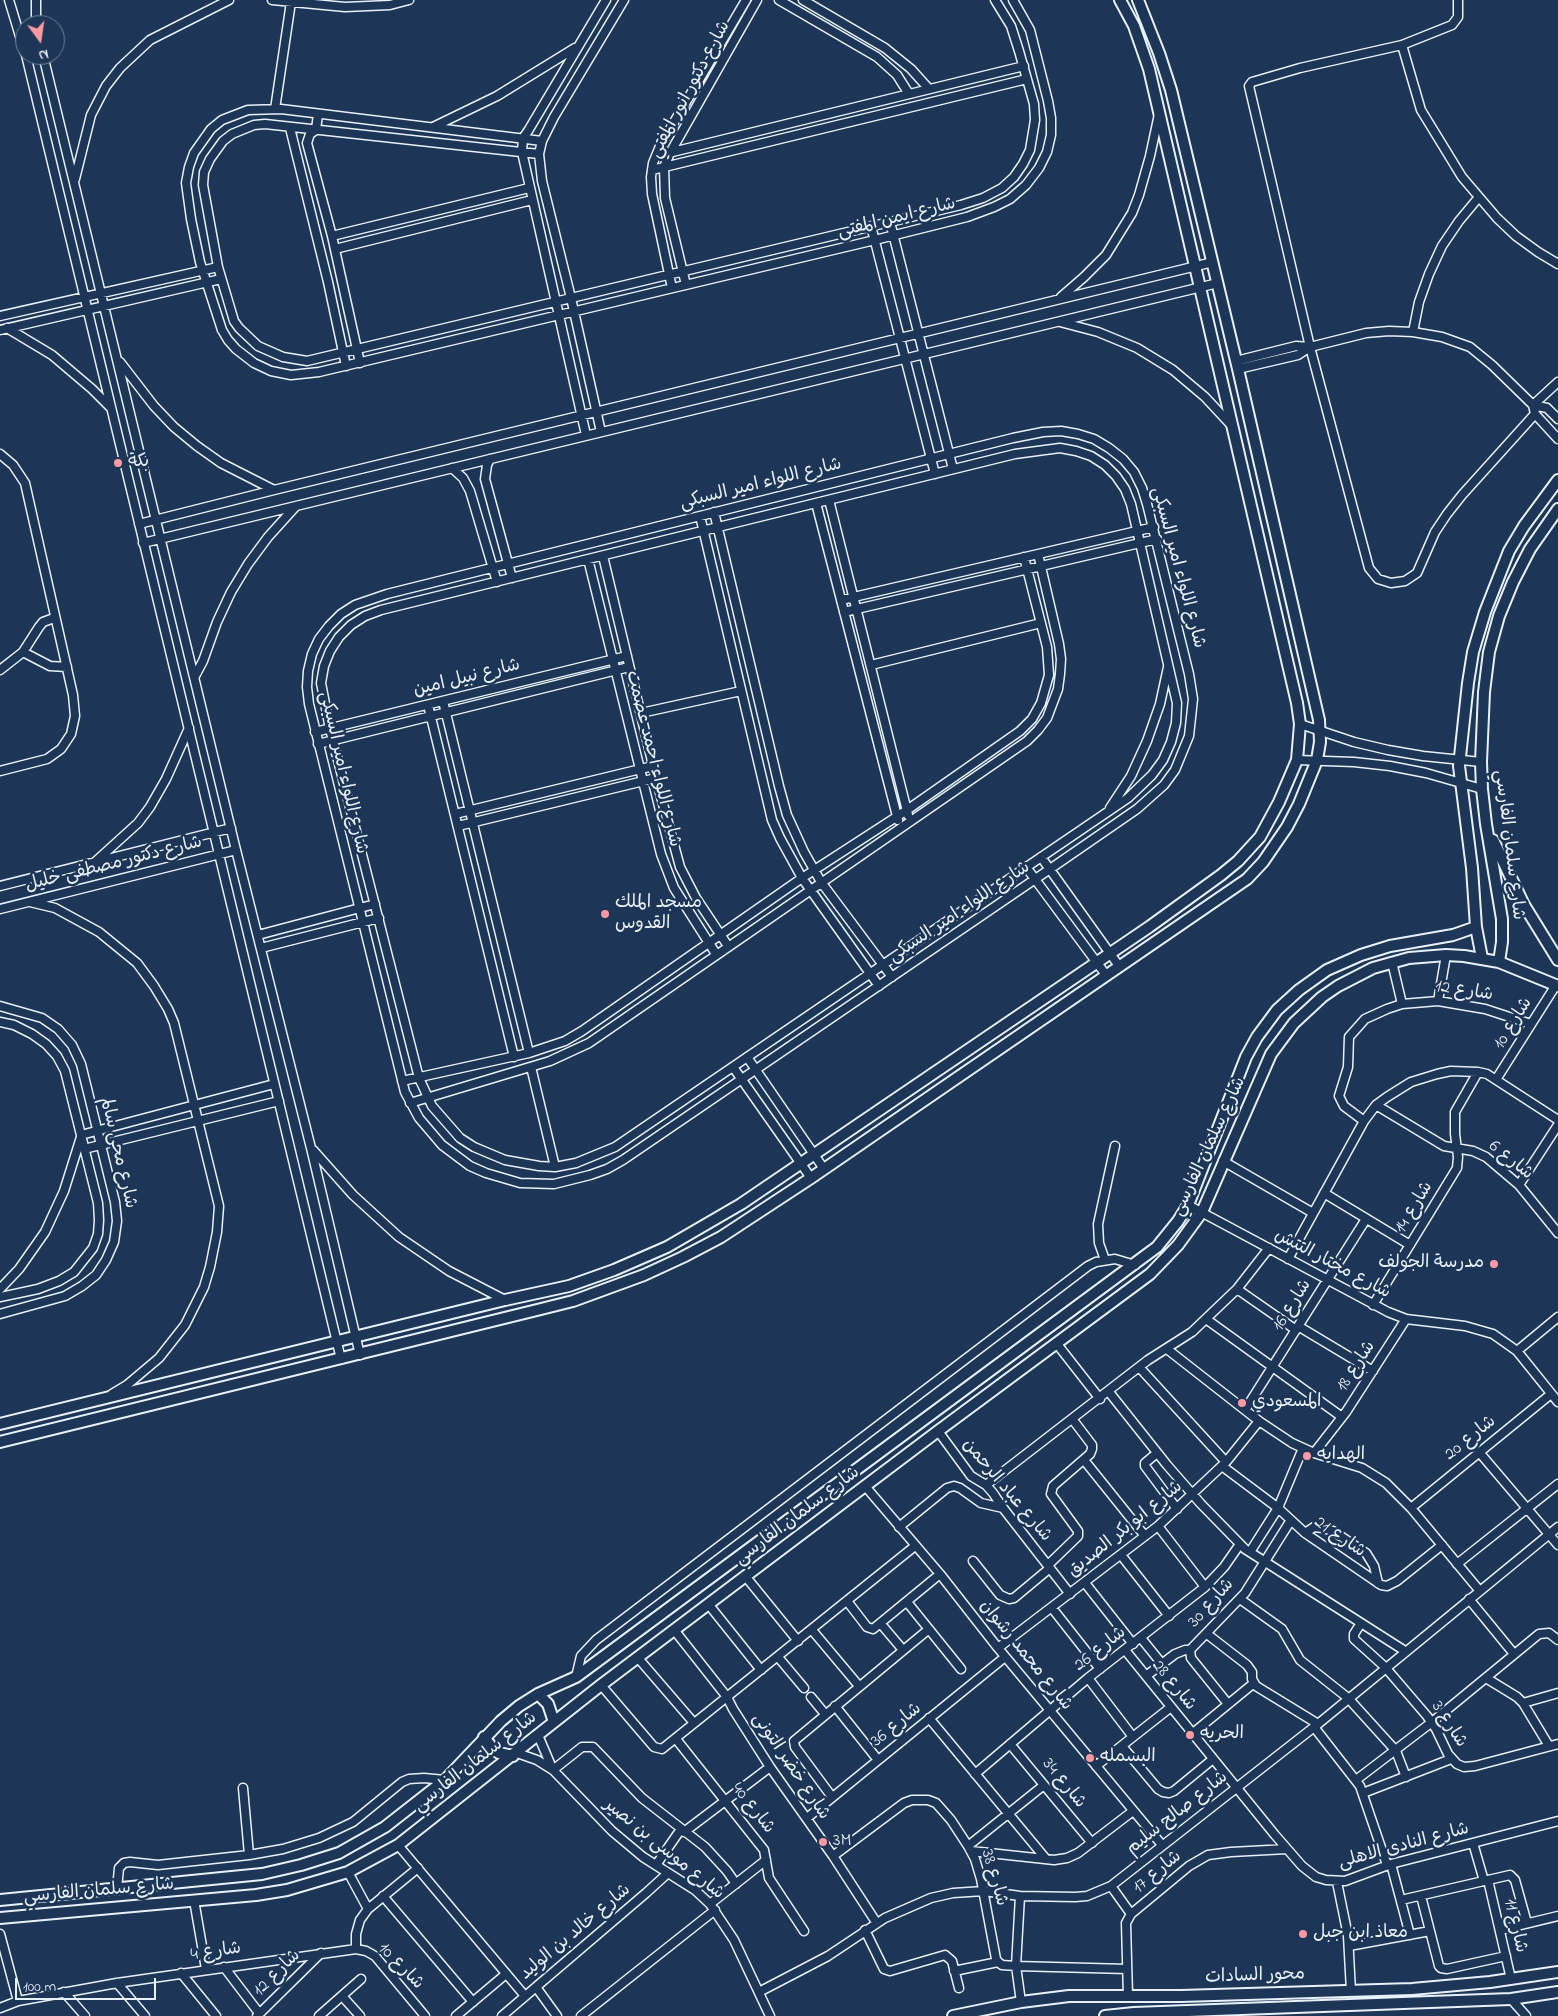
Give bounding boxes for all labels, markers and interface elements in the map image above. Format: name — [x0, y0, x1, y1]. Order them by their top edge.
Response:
north arrow — [15, 15, 65, 65]
street label: شارع دكتور انور المفتي — [646, 18, 736, 162]
text: N — [36, 43, 51, 65]
street label: شارع ايمن المفتى — [836, 194, 958, 244]
place label: بكة — [128, 452, 149, 474]
street label: شارع اللواء امير السبكى — [678, 454, 844, 516]
marker: بكة — [112, 457, 124, 469]
street label: شارع اللواء امير السبكى — [1145, 485, 1209, 651]
street label: شارع نبيل امين — [411, 655, 523, 703]
street label: شارع اللواء احمد عصمت — [620, 669, 684, 849]
street label: شارع اللواء امير السبكى — [313, 690, 371, 856]
street label: شارع سلمان الفارسي — [1488, 769, 1528, 921]
street label: شارع دكتور مصطفى خليل — [23, 833, 205, 897]
street label: شارع اللواء امير السبكى — [885, 858, 1035, 968]
place label: مسجد الملك القدوس — [615, 893, 702, 936]
marker: مسجد الملك القدوس — [599, 908, 611, 920]
street label: شارع 12 — [1434, 977, 1494, 1007]
street label: شارع 10 — [1490, 994, 1538, 1054]
street label: شارع سلمان الفارسي — [1168, 1074, 1252, 1220]
street label: شارع محى سالم — [94, 1095, 140, 1211]
street label: شارع 6 — [1483, 1136, 1537, 1186]
street label: شارع 14 — [1391, 1178, 1439, 1238]
street label: شارع مختار التتش — [1270, 1225, 1394, 1305]
place label: مدرسة الجولف — [1378, 1253, 1484, 1275]
marker: مدرسة الجولف — [1488, 1258, 1500, 1270]
street label: شارع 16 — [1269, 1276, 1317, 1336]
street label: شارع 18 — [1333, 1338, 1381, 1396]
place label: المسعودي — [1252, 1392, 1322, 1414]
marker: المسعودي — [1236, 1397, 1248, 1409]
street label: شارع 20 — [1441, 1412, 1501, 1466]
street label: شارع عباد الرحمن — [957, 1435, 1055, 1547]
place label: الهدايه — [1317, 1445, 1365, 1467]
marker: الهدايه — [1301, 1450, 1313, 1462]
street label: شارع سلمان الفارسي — [731, 1463, 865, 1571]
street label: شارع ابو بكر الصديق — [1064, 1477, 1188, 1583]
street label: شارع 21 — [1309, 1512, 1369, 1564]
street label: شارع 30 — [1184, 1575, 1240, 1633]
street label: شارع محمد رشوان — [974, 1596, 1076, 1716]
street label: شارع 26 — [1071, 1623, 1131, 1677]
street label: شارع 28 — [1146, 1656, 1200, 1716]
street label: شارع 3 — [1425, 1698, 1471, 1752]
street label: شارع 36 — [867, 1699, 927, 1753]
street label: شارع سلمان الفارسي — [410, 1708, 542, 1818]
street label: شارع خضر التونى — [746, 1709, 834, 1825]
place label: الحريه — [1200, 1724, 1244, 1746]
marker: الحريه — [1184, 1729, 1196, 1741]
place label: البسمله — [1100, 1747, 1156, 1769]
marker: البسمله — [1084, 1752, 1096, 1764]
street label: شارع 34 — [1036, 1755, 1090, 1813]
street label: شارع صالح سليم — [1123, 1768, 1233, 1860]
street label: شارع 40 — [725, 1779, 779, 1839]
street label: شارع موسى بن نصير — [598, 1795, 728, 1905]
street label: شارع النادى الاهلى — [1336, 1819, 1472, 1875]
place label: 3M — [833, 1831, 851, 1853]
marker: 3M — [817, 1836, 829, 1848]
street label: شارع 38 — [975, 1847, 1011, 1909]
street label: شارع 17 — [1129, 1847, 1187, 1899]
street label: شارع سلمان الفارسي — [23, 1875, 175, 1909]
street label: شارع خالد بن الوليد — [516, 1880, 636, 1986]
street label: شارع 11 — [1497, 1897, 1531, 1955]
place label: معاذ ابن جبل — [1313, 1923, 1408, 1945]
marker: معاذ ابن جبل — [1297, 1928, 1309, 1940]
street label: شارع 4 — [189, 1939, 243, 1967]
street label: شارع 10 — [372, 1939, 428, 1995]
street label: شارع 12 — [250, 1946, 306, 2002]
street label: محور السادات — [1205, 1964, 1305, 1990]
scale bar — [18, 1968, 159, 2000]
text: 100 m — [23, 1976, 56, 1998]

